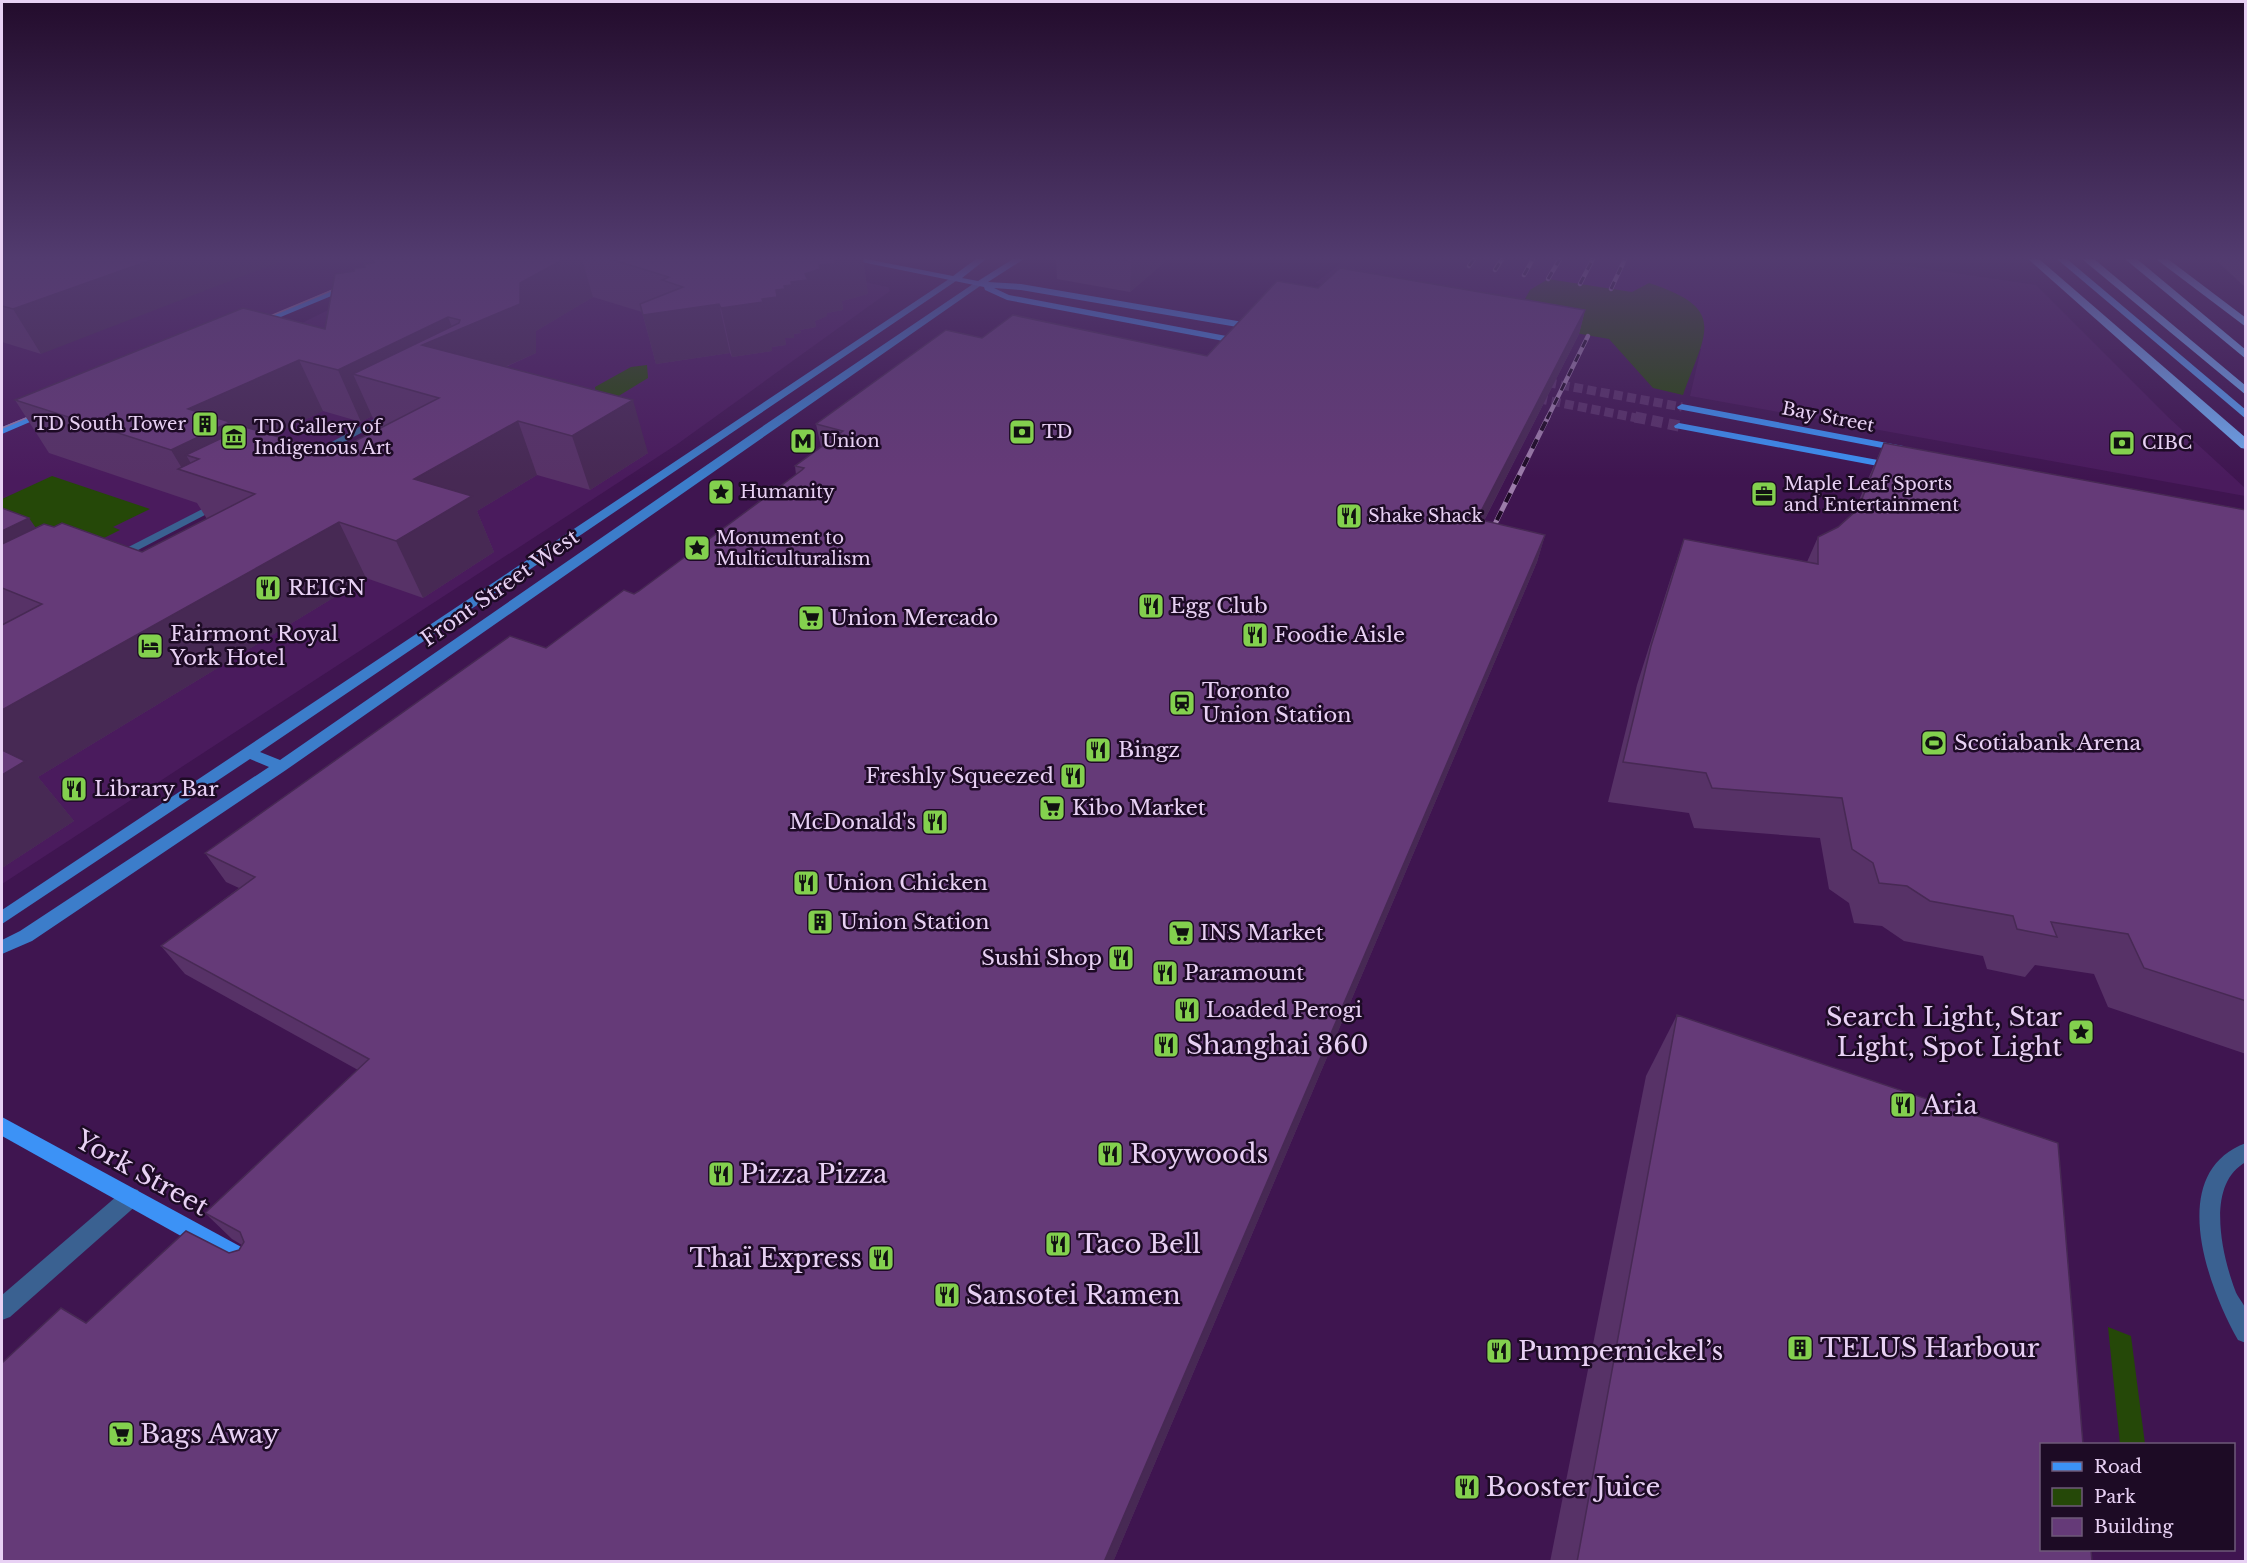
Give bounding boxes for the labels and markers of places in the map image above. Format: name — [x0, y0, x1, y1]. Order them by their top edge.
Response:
building icon: TD South Tower — [190, 409, 220, 439]
place label: TD South Tower — [33, 413, 186, 435]
place label: TD Gallery of Indigenous Art — [254, 416, 391, 459]
bank icon: TD — [1007, 417, 1037, 447]
place label: TD — [1042, 421, 1072, 443]
museum icon: TD Gallery of Indigenous Art — [219, 422, 249, 452]
metro station icon: Union — [788, 426, 818, 456]
bank icon: CIBC — [2107, 428, 2137, 458]
place label: Union — [822, 430, 880, 452]
place label: CIBC — [2142, 432, 2192, 454]
place label: Maple Leaf Sports and Entertainment — [1784, 473, 1959, 516]
place icon: Humanity — [706, 477, 736, 507]
office icon: Maple Leaf Sports and Entertainment — [1749, 479, 1779, 509]
place label: Humanity — [740, 481, 835, 503]
restaurant icon: Shake Shack — [1334, 501, 1364, 531]
place label: Shake Shack — [1368, 505, 1483, 527]
place label: Monument to Multiculturalism — [716, 527, 871, 570]
place icon: Monument to Multiculturalism — [682, 533, 712, 563]
restaurant icon: REIGN — [253, 573, 283, 603]
place label: REIGN — [288, 575, 366, 601]
restaurant icon: Egg Club — [1136, 591, 1166, 621]
place label: Egg Club — [1170, 593, 1268, 619]
supermarket icon: Union Mercado — [796, 603, 826, 633]
place label: Union Mercado — [830, 605, 998, 631]
restaurant icon: Foodie Aisle — [1240, 620, 1270, 650]
place label: Fairmont Royal York Hotel — [169, 621, 338, 671]
place label: Foodie Aisle — [1274, 622, 1405, 648]
hotel icon: Fairmont Royal York Hotel — [135, 631, 165, 661]
place label: Toronto Union Station — [1202, 678, 1352, 728]
station icon: Toronto Union Station — [1167, 688, 1197, 718]
sports icon: Scotiabank Arena — [1919, 728, 1949, 758]
place label: Scotiabank Arena — [1954, 730, 2141, 756]
restaurant icon: Bingz — [1083, 735, 1113, 765]
place label: Bingz — [1118, 737, 1180, 763]
restaurant icon: Freshly Squeezed — [1058, 761, 1088, 791]
place label: Freshly Squeezed — [866, 763, 1054, 789]
restaurant icon: Library Bar — [59, 774, 89, 804]
place label: Library Bar — [94, 776, 218, 802]
supermarket icon: Kibo Market — [1037, 793, 1067, 823]
place label: Kibo Market — [1072, 795, 1206, 821]
restaurant icon: McDonald's — [920, 807, 950, 837]
place label: McDonald's — [789, 809, 916, 835]
restaurant icon: Union Chicken — [791, 868, 821, 898]
place label: Union Chicken — [826, 870, 988, 896]
building icon: Union Station — [805, 907, 835, 937]
place label: Union Station — [840, 909, 990, 935]
supermarket icon: INS Market — [1166, 918, 1196, 948]
place label: INS Market — [1200, 920, 1324, 946]
restaurant icon: Sushi Shop — [1106, 943, 1136, 973]
place label: Sushi Shop — [981, 945, 1102, 971]
restaurant icon: Paramount — [1150, 958, 1180, 988]
place label: Paramount — [1184, 960, 1304, 986]
restaurant icon: Loaded Perogi — [1172, 995, 1202, 1025]
place label: Loaded Perogi — [1206, 997, 1362, 1023]
place label: Search Light, Star Light, Spot Light — [1826, 1001, 2063, 1063]
place icon: Search Light, Star Light, Spot Light — [2066, 1017, 2096, 1047]
place label: Shanghai 360 — [1186, 1029, 1368, 1061]
restaurant icon: Shanghai 360 — [1151, 1030, 1181, 1060]
place label: Aria — [1921, 1089, 1978, 1121]
restaurant icon: Aria — [1888, 1090, 1918, 1120]
place label: Roywoods — [1130, 1138, 1268, 1170]
restaurant icon: Roywoods — [1095, 1139, 1125, 1169]
place label: Pizza Pizza — [740, 1158, 888, 1190]
restaurant icon: Pizza Pizza — [706, 1159, 736, 1189]
place label: Taco Bell — [1078, 1228, 1201, 1260]
restaurant icon: Taco Bell — [1043, 1229, 1073, 1259]
place label: Thaï Express — [690, 1242, 862, 1274]
restaurant icon: Thaï Express — [866, 1243, 896, 1273]
place label: Sansotei Ramen — [966, 1279, 1181, 1311]
restaurant icon: Sansotei Ramen — [932, 1280, 962, 1310]
place label: TELUS Harbour — [1820, 1332, 2040, 1364]
building icon: TELUS Harbour — [1785, 1333, 1815, 1363]
place label: Pumpernickel’s — [1518, 1335, 1723, 1367]
restaurant icon: Pumpernickel’s — [1484, 1336, 1514, 1366]
place label: Bags Away — [140, 1418, 280, 1450]
supermarket icon: Bags Away — [106, 1419, 136, 1449]
place label: Booster Juice — [1486, 1471, 1661, 1503]
restaurant icon: Booster Juice — [1452, 1472, 1482, 1502]

